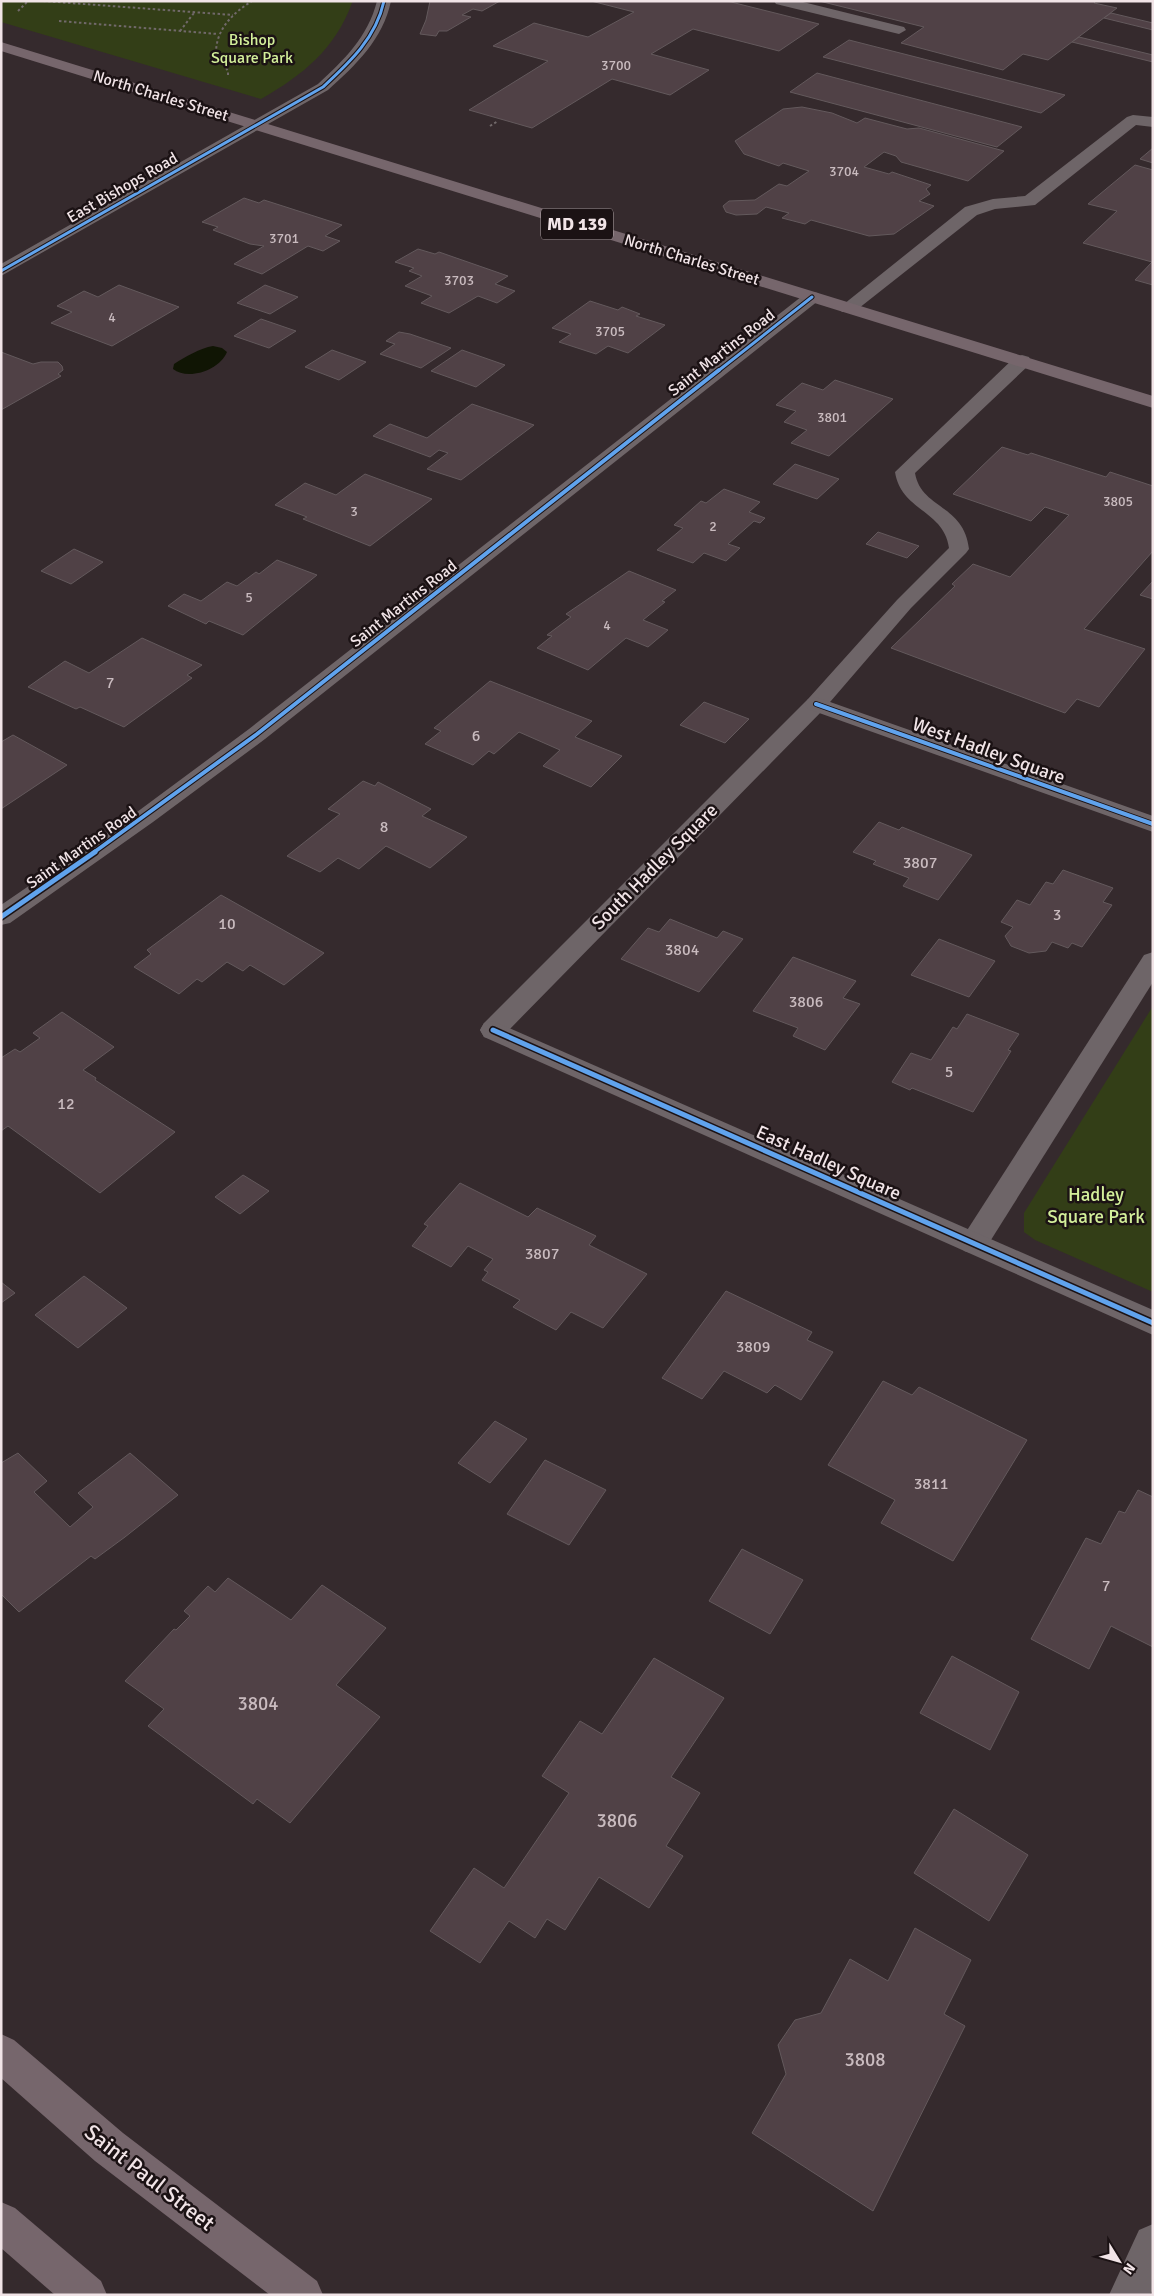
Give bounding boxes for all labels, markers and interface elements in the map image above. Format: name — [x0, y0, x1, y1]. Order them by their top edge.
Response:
park label: Bishop Square Park — [211, 30, 293, 68]
house number: 3700 — [601, 57, 631, 74]
street label: North Charles Street — [91, 66, 231, 126]
street label: East Bishops Road — [64, 148, 181, 228]
house number: 3704 — [829, 163, 860, 180]
road number: MD 139 — [541, 208, 613, 240]
house number: 3701 — [269, 230, 299, 247]
street label: North Charles Street — [622, 230, 762, 290]
house number: 3703 — [444, 272, 474, 289]
street label: Saint Martins Road — [664, 305, 779, 401]
house number: 4 — [108, 309, 116, 326]
house number: 3705 — [595, 323, 625, 340]
house number: 3801 — [817, 409, 847, 426]
house number: 3805 — [1103, 493, 1133, 510]
house number: 3 — [350, 503, 358, 520]
house number: 2 — [709, 518, 717, 535]
street label: Saint Martins Road — [346, 556, 461, 652]
house number: 5 — [245, 589, 253, 606]
house number: 4 — [603, 617, 611, 634]
house number: 7 — [106, 673, 114, 693]
street label: West Hadley Square — [909, 712, 1068, 790]
house number: 6 — [472, 726, 480, 746]
street label: South Hadley Square — [586, 798, 723, 935]
street label: Saint Martins Road — [23, 802, 141, 893]
house number: 8 — [380, 817, 388, 837]
house number: 3807 — [903, 853, 937, 873]
house number: 3 — [1053, 905, 1061, 925]
house number: 10 — [218, 914, 236, 934]
house number: 3804 — [665, 940, 700, 960]
house number: 3806 — [789, 992, 823, 1012]
house number: 5 — [945, 1062, 953, 1082]
house number: 12 — [57, 1094, 75, 1114]
street label: East Hadley Square — [752, 1120, 905, 1206]
park label: Hadley Square Park — [1047, 1183, 1145, 1229]
house number: 3807 — [525, 1244, 559, 1264]
house number: 3809 — [736, 1337, 770, 1357]
house number: 3811 — [914, 1474, 948, 1494]
house number: 7 — [1102, 1576, 1110, 1596]
house number: 3804 — [237, 1692, 279, 1716]
house number: 3806 — [596, 1809, 638, 1833]
house number: 3808 — [844, 2048, 886, 2072]
street label: Saint Paul Street — [79, 2118, 220, 2237]
north arrow — [1094, 2236, 1144, 2286]
text: N — [1119, 2260, 1139, 2278]

